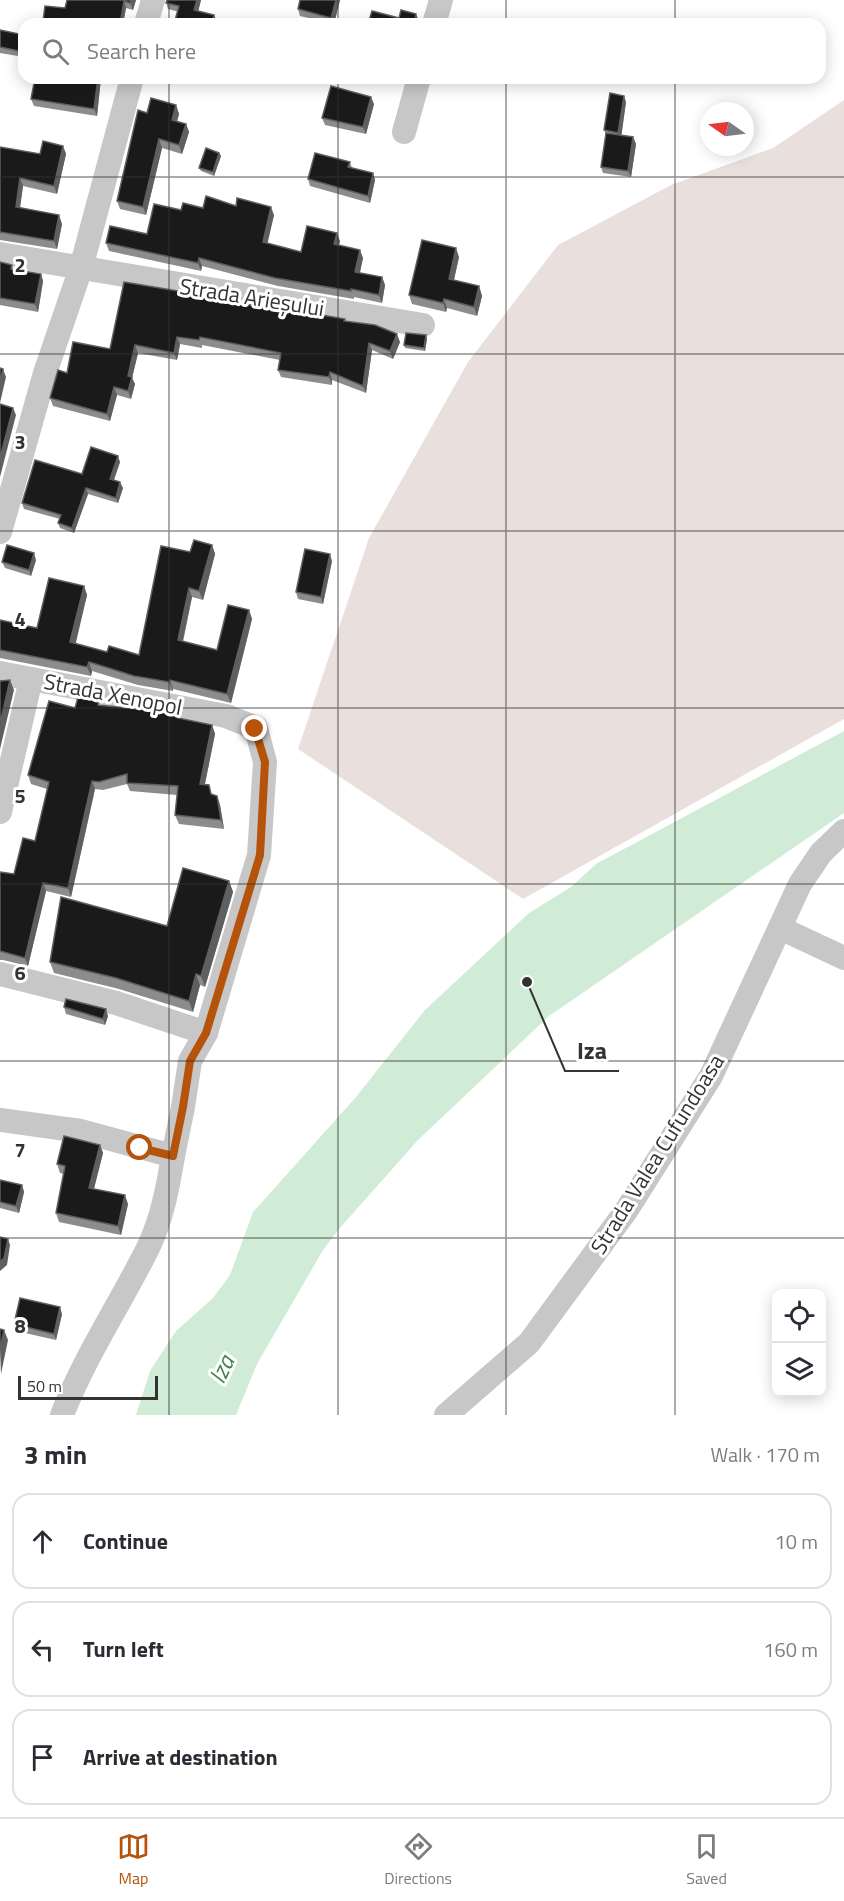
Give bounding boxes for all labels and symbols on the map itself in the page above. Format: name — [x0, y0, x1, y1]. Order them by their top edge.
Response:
north arrow — [700, 102, 754, 156]
text: 2 — [14, 249, 26, 280]
street label: Strada Arieșului — [177, 269, 327, 325]
text: 3 — [14, 426, 26, 457]
text: 4 — [14, 603, 26, 634]
street label: Strada Xenopol — [41, 664, 185, 724]
route end — [241, 715, 267, 741]
text: 5 — [14, 780, 26, 811]
text: 6 — [14, 957, 26, 988]
callout: Iza — [565, 1029, 619, 1071]
text: Iza — [577, 1032, 607, 1068]
street label: Strada Valea Cufundoasa — [581, 1047, 733, 1261]
text: 7 — [14, 1134, 26, 1165]
route start — [126, 1134, 152, 1160]
text: 8 — [14, 1310, 26, 1341]
water label: Iza — [199, 1347, 244, 1389]
scale bar — [18, 1373, 158, 1400]

